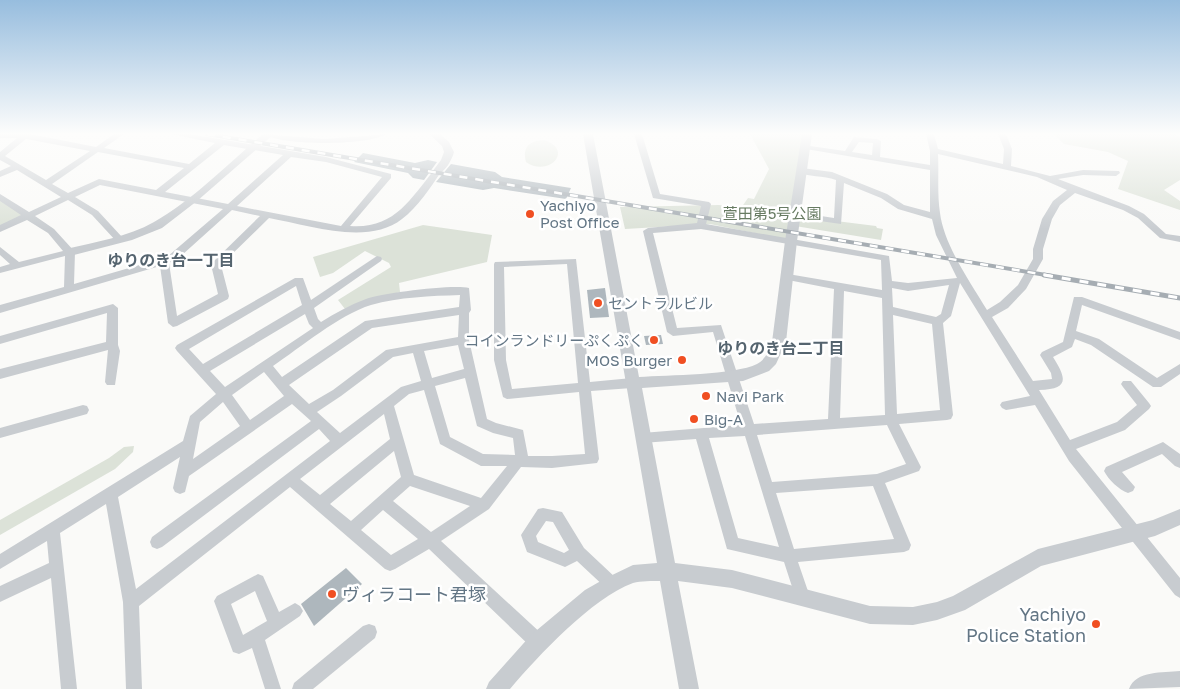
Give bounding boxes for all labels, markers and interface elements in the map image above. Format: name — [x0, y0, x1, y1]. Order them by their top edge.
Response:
place label: Yachiyo Post Office — [540, 196, 620, 231]
park label: 萱田第5号公園 — [723, 204, 821, 222]
marker: Yachiyo Post Office — [524, 208, 536, 220]
district label: ゆりのき台一丁目 — [107, 250, 235, 270]
place label: セントラルビル — [608, 294, 713, 312]
marker: セントラルビル — [592, 297, 604, 309]
place label: コインランドリーぷくぷく — [465, 331, 644, 349]
marker: コインランドリーぷくぷく — [648, 334, 660, 346]
district label: ゆりのき台二丁目 — [717, 338, 845, 358]
place label: MOS Burger — [586, 351, 672, 369]
marker: MOS Burger — [676, 354, 688, 366]
place label: Navi Park — [716, 387, 785, 405]
marker: Navi Park — [700, 390, 712, 402]
place label: Big-A — [704, 410, 743, 428]
marker: Big-A — [688, 413, 700, 425]
place label: ヴィラコート君塚 — [342, 583, 486, 605]
marker: ヴィラコート君塚 — [326, 588, 338, 600]
place label: Yachiyo Police Station — [966, 603, 1086, 646]
marker: Yachiyo Police Station — [1090, 618, 1102, 630]

